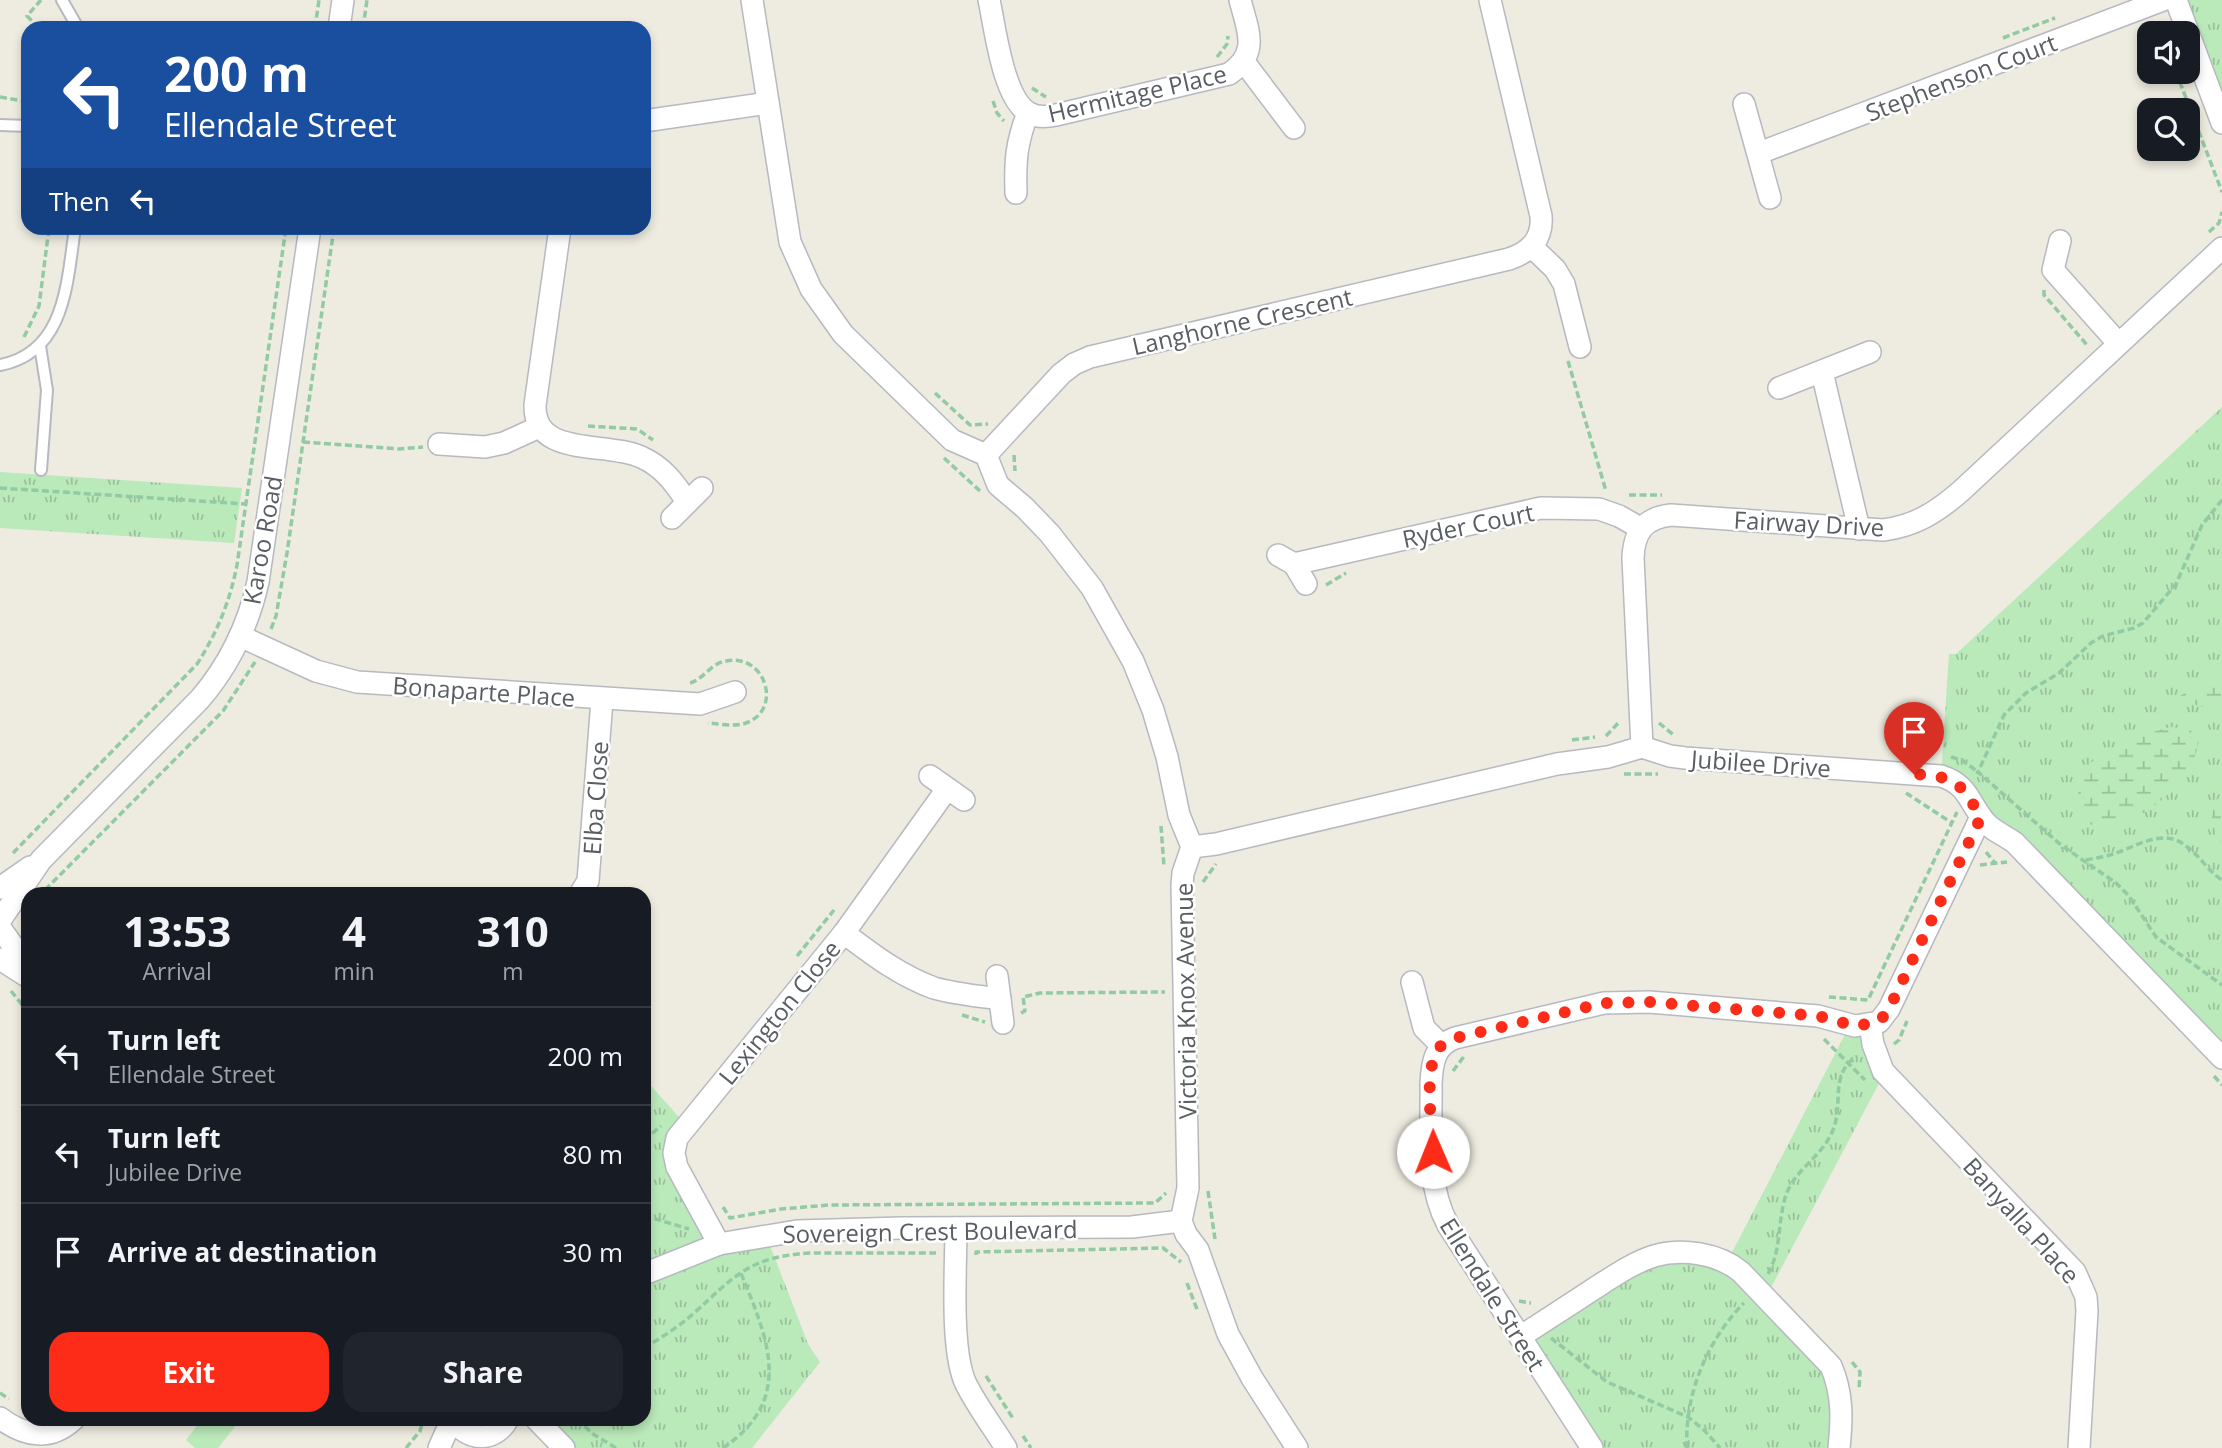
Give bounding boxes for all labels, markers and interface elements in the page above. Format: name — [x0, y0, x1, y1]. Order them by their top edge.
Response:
map controls — [2137, 21, 2200, 161]
button: sound — [2137, 21, 2200, 84]
street label: Stephenson Court — [1861, 25, 2061, 129]
text: 200 m — [164, 40, 309, 106]
icon: left — [49, 49, 140, 140]
street label: Hermitage Place — [1044, 56, 1230, 130]
button: search — [2137, 98, 2200, 161]
text: Ellendale Street — [164, 103, 397, 146]
icon: left — [124, 182, 162, 220]
text: Then — [49, 183, 110, 219]
street label: Langhorne Crescent — [1129, 280, 1355, 362]
street label: Karoo Road — [234, 473, 290, 607]
street label: Ryder Court — [1399, 495, 1537, 555]
street label: Fairway Drive — [1733, 503, 1885, 543]
street label: Bonaparte Place — [392, 668, 576, 714]
pin — [1884, 702, 1944, 774]
icon: arrive — [1895, 713, 1933, 751]
street label: Elba Close — [575, 740, 615, 856]
street label: Jubilee Drive — [1688, 742, 1832, 784]
street label: Victoria Knox Avenue — [1166, 882, 1204, 1120]
text: 13:53 — [123, 902, 231, 959]
text: 4 — [342, 902, 366, 959]
text: 310 — [477, 902, 549, 959]
street label: Lexington Close — [711, 933, 847, 1091]
text: Arrival — [143, 955, 212, 987]
text: min — [333, 955, 375, 987]
text: m — [502, 955, 523, 987]
text: Turn left — [108, 1022, 220, 1058]
icon: left — [49, 1037, 87, 1075]
text: 200 m — [548, 1038, 623, 1074]
text: Ellendale Street — [108, 1058, 275, 1090]
position arrow — [1396, 1115, 1470, 1189]
text: Turn left — [108, 1120, 220, 1156]
icon: left — [49, 1135, 87, 1173]
text: 80 m — [562, 1136, 623, 1172]
street label: Banyalla Place — [1956, 1150, 2088, 1290]
text: Jubilee Drive — [108, 1156, 242, 1188]
street label: Ellendale Street — [1433, 1211, 1553, 1377]
street label: Sovereign Crest Boulevard — [782, 1212, 1078, 1250]
icon: arrive — [49, 1233, 87, 1271]
text: Arrive at destination — [108, 1234, 377, 1270]
text: 30 m — [562, 1234, 623, 1270]
button: Exit — [49, 1332, 329, 1412]
button: Share — [343, 1332, 623, 1412]

